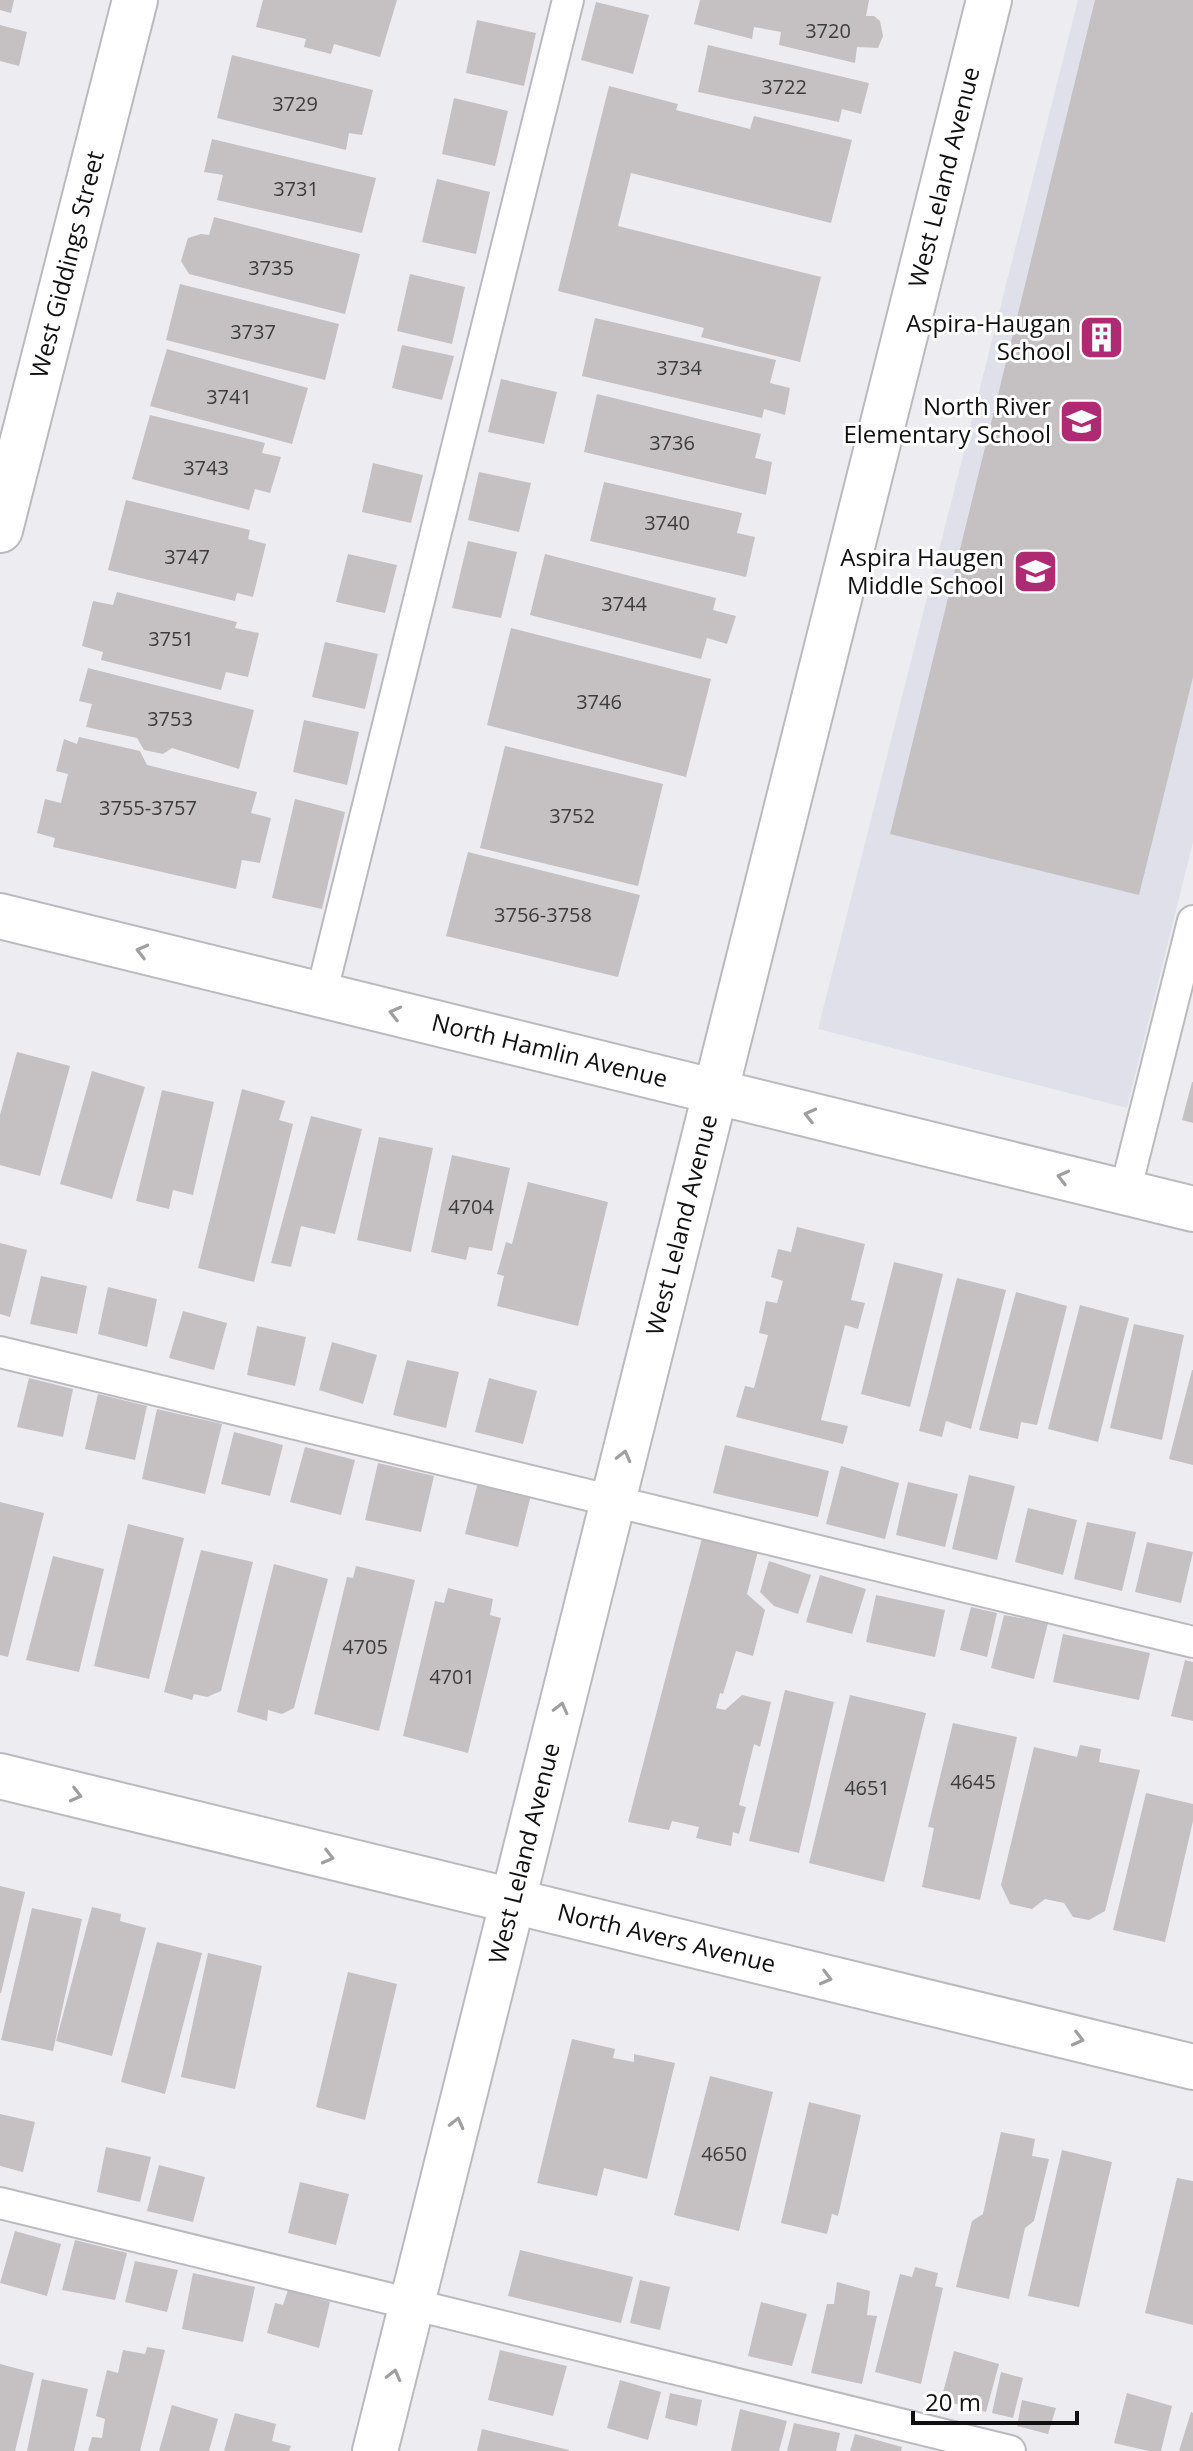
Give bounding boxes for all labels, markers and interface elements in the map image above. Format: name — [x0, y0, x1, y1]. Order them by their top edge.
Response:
house number: 3720 — [805, 17, 851, 44]
street label: West Leland Avenue — [900, 63, 987, 291]
house number: 3722 — [761, 73, 807, 100]
house number: 3729 — [272, 90, 318, 117]
street label: West Giddings Street — [21, 147, 111, 381]
house number: 3731 — [273, 175, 319, 202]
house number: 3735 — [248, 254, 294, 281]
place label: Aspira-Haugan School — [906, 306, 1071, 367]
building icon: Aspira-Haugan School — [1078, 314, 1126, 362]
house number: 3737 — [230, 318, 276, 345]
house number: 3734 — [656, 354, 702, 381]
house number: 3741 — [206, 383, 252, 410]
place label: North River Elementary School — [843, 389, 1051, 450]
school or university icon: North River Elementary School — [1058, 397, 1106, 445]
house number: 3736 — [649, 429, 695, 456]
house number: 3743 — [183, 454, 229, 481]
house number: 3740 — [644, 509, 690, 536]
place label: Aspira Haugen Middle School — [840, 540, 1004, 601]
house number: 3747 — [164, 543, 210, 570]
school or university icon: Aspira Haugen Middle School — [1011, 548, 1059, 596]
house number: 3744 — [601, 590, 647, 617]
house number: 3751 — [148, 625, 194, 652]
house number: 3746 — [576, 688, 622, 715]
house number: 3753 — [147, 705, 193, 732]
house number: 3755-3757 — [99, 794, 197, 821]
house number: 3752 — [549, 802, 595, 829]
house number: 3756-3758 — [494, 901, 592, 928]
one-way arrow — [136, 944, 150, 961]
street label: North Hamlin Avenue — [429, 1005, 671, 1094]
one-way arrow — [388, 1006, 402, 1023]
one-way arrow — [804, 1107, 818, 1124]
street label: West Leland Avenue — [637, 1111, 724, 1338]
one-way arrow — [1056, 1169, 1070, 1186]
house number: 4704 — [448, 1193, 494, 1220]
one-way arrow — [615, 1449, 632, 1463]
house number: 4705 — [342, 1633, 388, 1660]
house number: 4701 — [429, 1663, 475, 1690]
one-way arrow — [552, 1702, 569, 1715]
street label: West Leland Avenue — [480, 1739, 567, 1967]
house number: 4645 — [950, 1768, 996, 1795]
house number: 4651 — [844, 1774, 890, 1801]
one-way arrow — [68, 1786, 82, 1803]
one-way arrow — [321, 1847, 335, 1864]
street label: North Avers Avenue — [554, 1895, 779, 1980]
one-way arrow — [818, 1968, 832, 1985]
one-way arrow — [1071, 2030, 1085, 2047]
one-way arrow — [447, 2117, 464, 2130]
house number: 4650 — [701, 2140, 747, 2167]
one-way arrow — [385, 2369, 402, 2383]
scale bar — [913, 2375, 1077, 2425]
text: 20 m — [925, 2385, 981, 2418]

